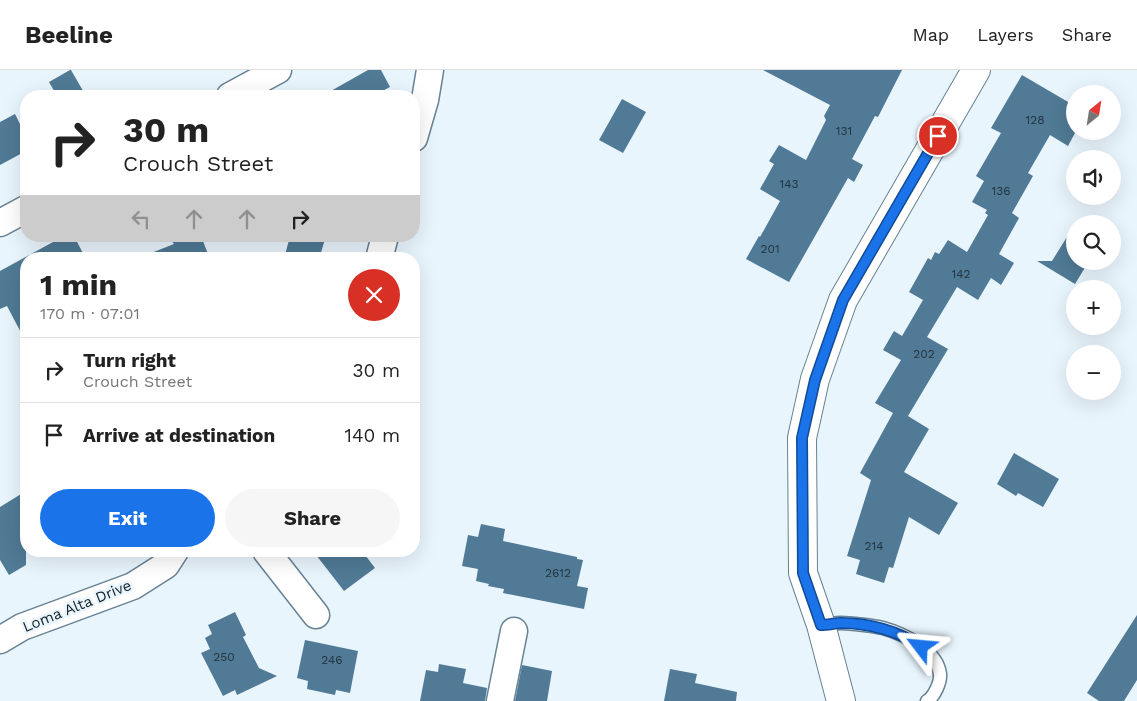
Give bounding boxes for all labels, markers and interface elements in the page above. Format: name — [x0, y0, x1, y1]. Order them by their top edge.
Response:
text: Beeline — [25, 21, 113, 49]
text: Map — [912, 24, 949, 45]
text: Layers — [977, 24, 1034, 45]
text: Share — [1062, 24, 1112, 45]
north arrow — [1066, 85, 1121, 140]
map controls — [1066, 85, 1121, 400]
text: 30 m — [123, 109, 209, 151]
icon: right — [40, 110, 105, 175]
house number: 128 — [1025, 113, 1045, 127]
pin — [917, 115, 959, 157]
icon: arrive — [924, 122, 952, 150]
house number: 131 — [836, 124, 852, 138]
button: sound — [1066, 150, 1121, 205]
text: Crouch Street — [123, 151, 273, 176]
house number: 143 — [779, 177, 799, 191]
house number: 136 — [992, 184, 1010, 198]
icon: left — [127, 205, 155, 233]
icon: ahead — [180, 205, 208, 233]
icon: ahead — [233, 205, 261, 233]
icon: right — [286, 205, 314, 233]
button: search — [1066, 215, 1121, 270]
house number: 201 — [760, 242, 780, 256]
text: 1 min — [40, 267, 117, 302]
house number: 142 — [951, 267, 971, 281]
button: close — [348, 269, 400, 321]
button: + — [1066, 280, 1121, 335]
text: 170 m · 07:01 — [40, 304, 140, 323]
button: − — [1066, 345, 1121, 400]
house number: 202 — [913, 347, 935, 361]
text: Turn right — [83, 349, 176, 372]
icon: right — [40, 356, 68, 384]
text: 30 m — [353, 359, 400, 382]
text: Crouch Street — [83, 372, 192, 391]
icon: arrive — [40, 421, 68, 449]
text: Arrive at destination — [83, 424, 275, 447]
text: 140 m — [345, 424, 400, 447]
button: Exit — [40, 489, 215, 547]
button: Share — [225, 489, 400, 547]
house number: 214 — [864, 539, 884, 553]
house number: 2612 — [545, 566, 571, 580]
street label: Loma Alta Drive — [20, 576, 134, 636]
position arrow — [894, 620, 946, 672]
house number: 250 — [213, 650, 235, 664]
house number: 246 — [321, 653, 343, 667]

